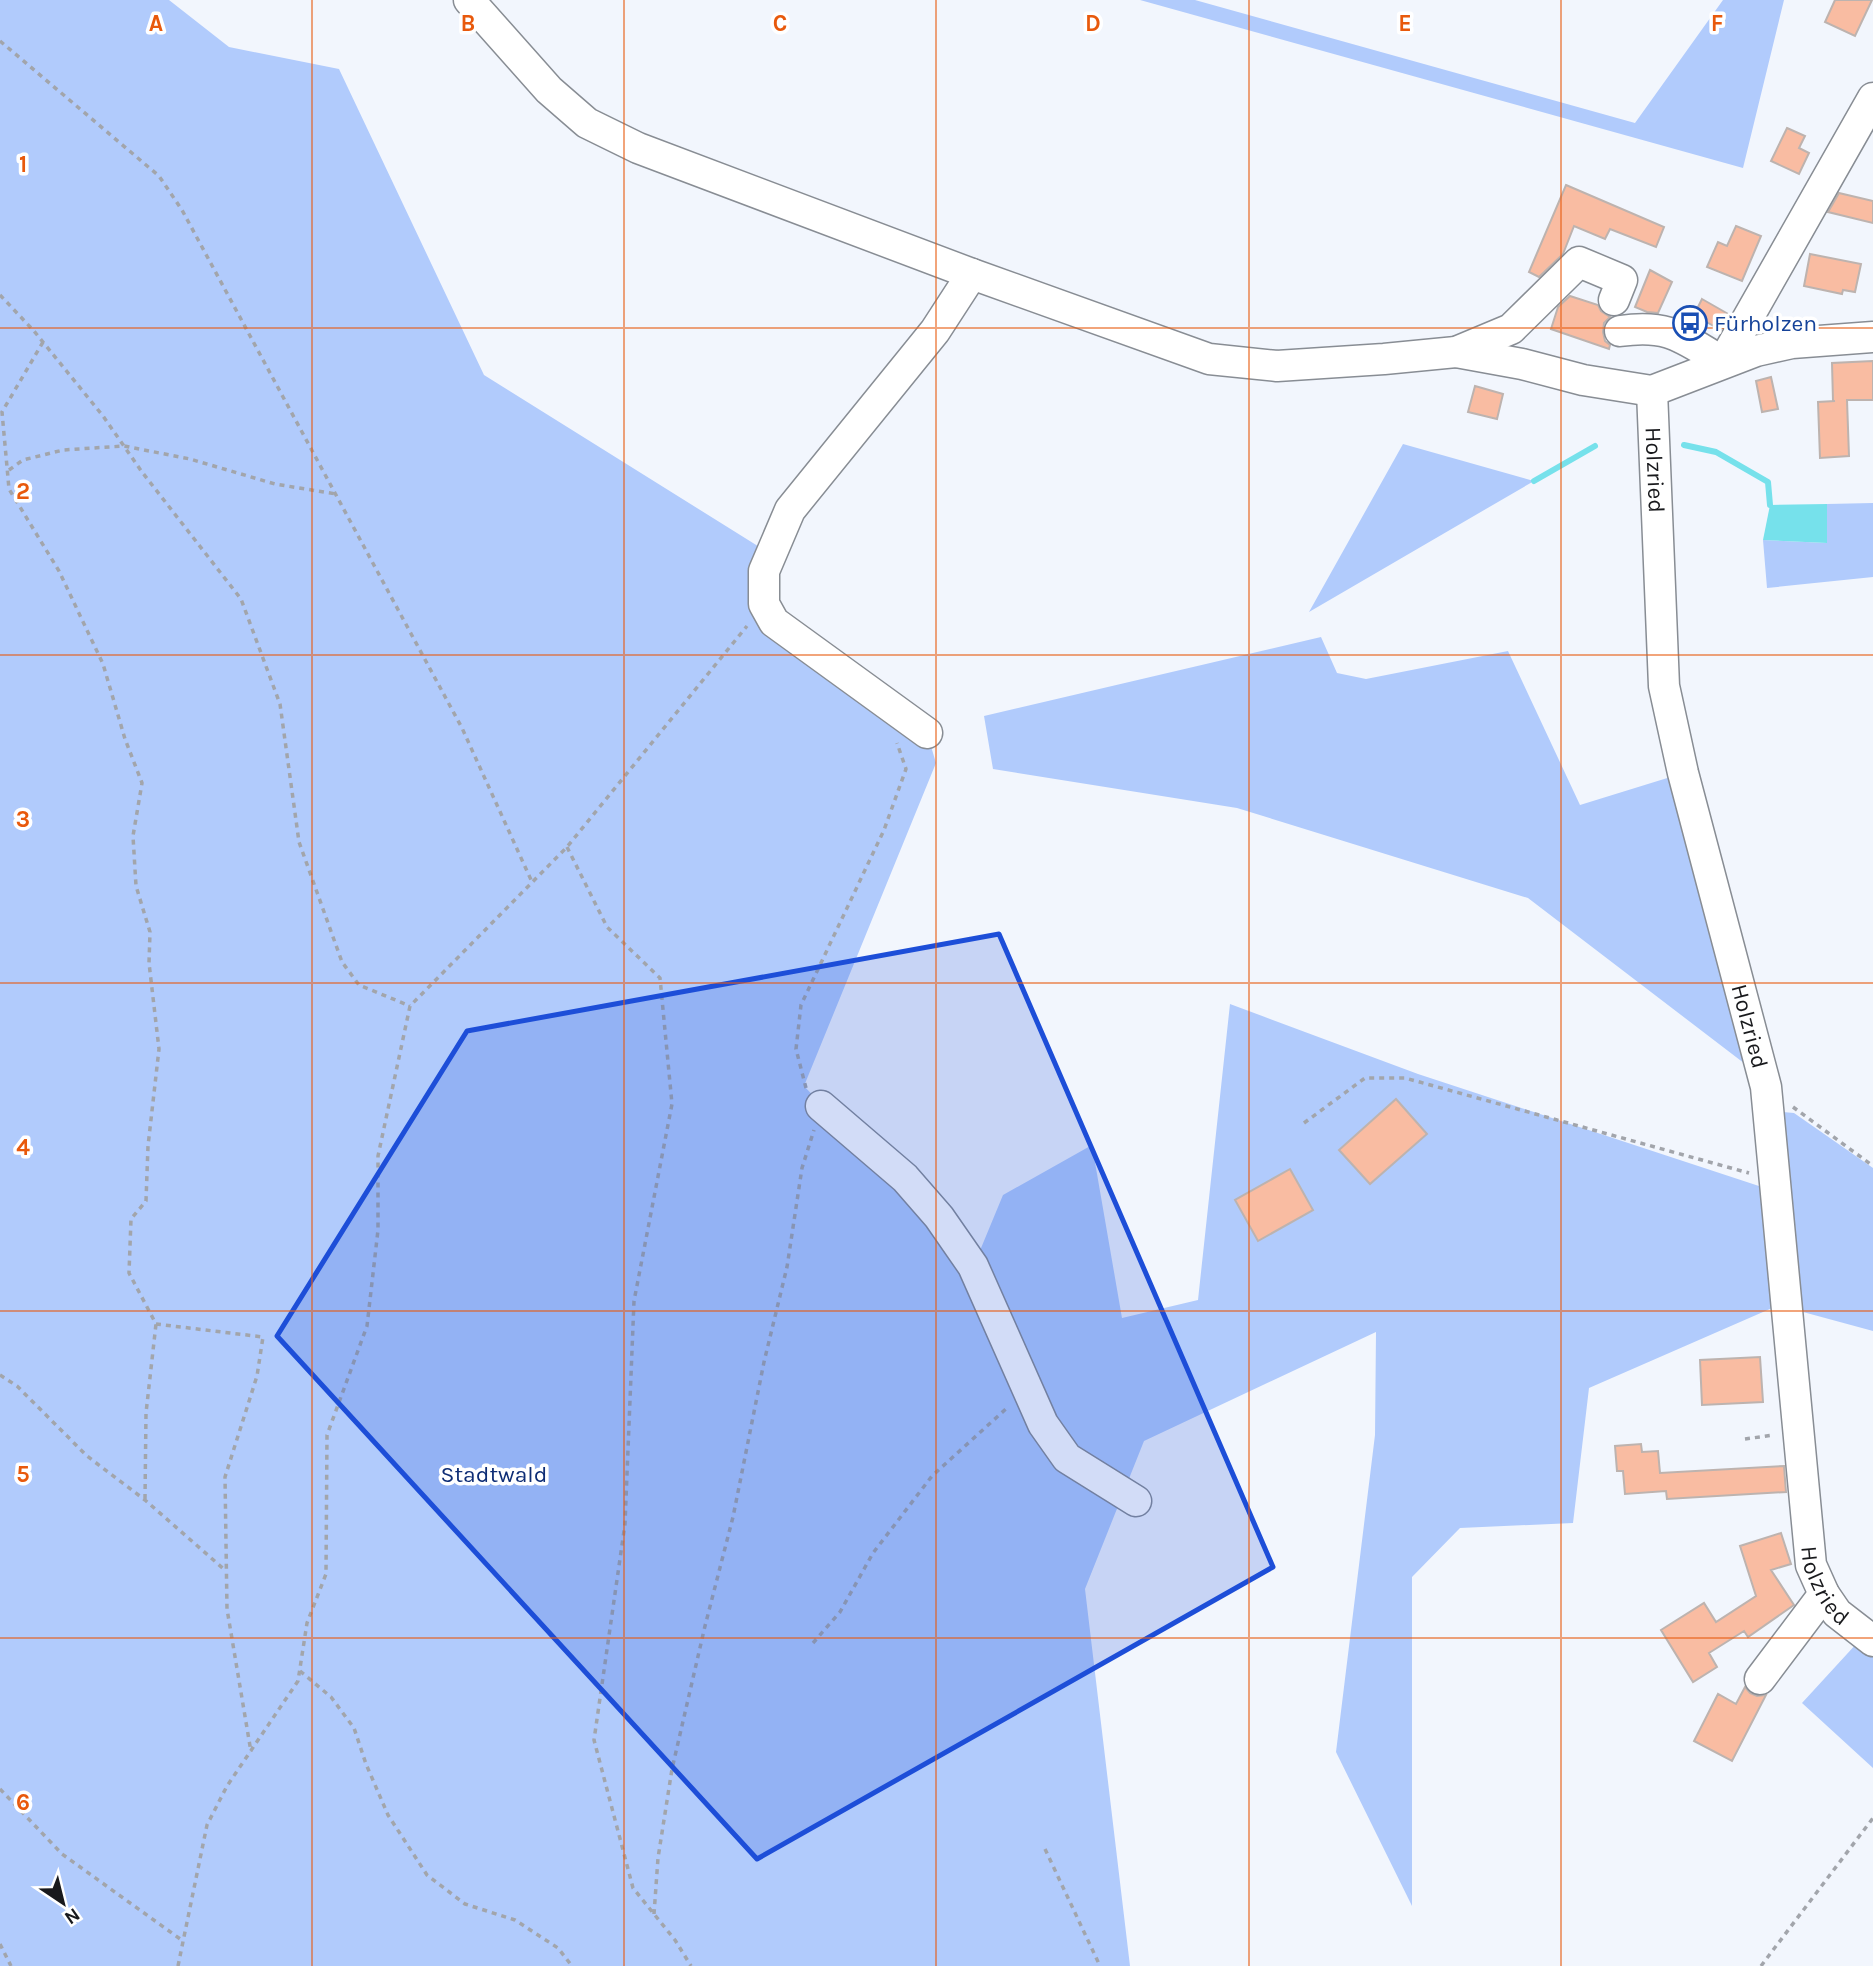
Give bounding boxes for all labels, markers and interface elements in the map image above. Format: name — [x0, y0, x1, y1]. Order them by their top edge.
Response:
text: A — [149, 10, 163, 37]
text: B — [461, 10, 475, 37]
text: C — [773, 10, 787, 37]
text: D — [1085, 10, 1101, 37]
text: E — [1398, 10, 1412, 37]
text: F — [1711, 10, 1723, 37]
text: 1 — [19, 151, 27, 178]
bus stop icon: Fürholzen — [1671, 304, 1709, 342]
place label: Fürholzen — [1714, 310, 1817, 337]
street label: Holzried — [1640, 426, 1670, 513]
text: 2 — [16, 478, 30, 505]
text: 3 — [16, 806, 30, 833]
street label: Holzried — [1726, 981, 1774, 1071]
text: 4 — [16, 1134, 30, 1161]
text: 5 — [16, 1461, 30, 1488]
park label: Stadtwald — [441, 1461, 547, 1488]
street label: Holzried — [1796, 1545, 1855, 1631]
text: 6 — [16, 1789, 30, 1816]
north arrow — [28, 1868, 98, 1938]
text: N — [60, 1903, 84, 1929]

